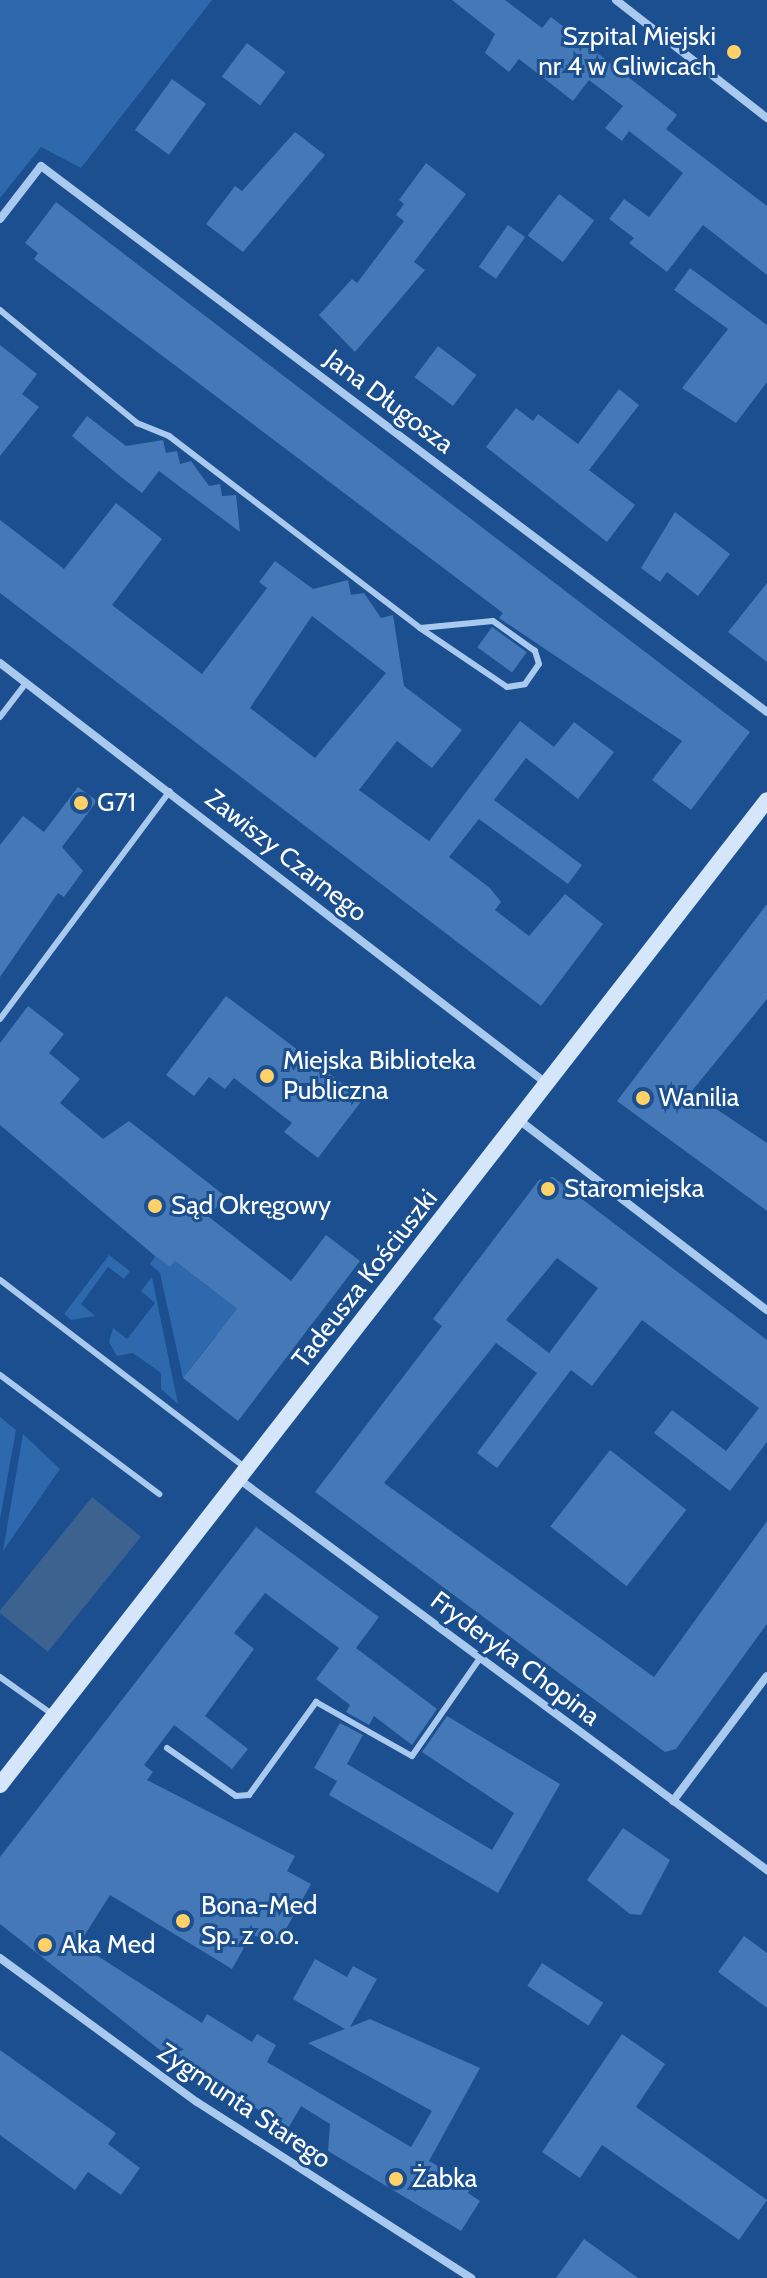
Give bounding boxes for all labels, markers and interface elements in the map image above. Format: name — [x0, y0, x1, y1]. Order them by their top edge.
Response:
place label: Szpital Miejski nr 4 w Gliwicach — [538, 21, 716, 82]
marker: Szpital Miejski nr 4 w Gliwicach — [723, 41, 745, 63]
street label: Jana Długosza — [318, 343, 460, 461]
street label: Zawiszy Czarnego — [199, 783, 373, 929]
place label: G71 — [97, 787, 136, 819]
marker: G71 — [72, 794, 90, 812]
place label: Miejska Biblioteka Publiczna — [283, 1045, 476, 1106]
marker: Miejska Biblioteka Publiczna — [258, 1067, 276, 1085]
place label: Wanilia — [659, 1082, 739, 1114]
marker: Wanilia — [634, 1089, 652, 1107]
place label: Staromiejska — [564, 1173, 704, 1205]
marker: Staromiejska — [539, 1180, 557, 1198]
street label: Tadeusza Kościuszki — [286, 1184, 444, 1374]
place label: Sąd Okręgowy — [171, 1190, 331, 1222]
marker: Sąd Okręgowy — [146, 1197, 164, 1215]
street label: Fryderyka Chopina — [424, 1585, 606, 1733]
place label: Bona-Med Sp. z o.o. — [201, 1890, 317, 1952]
marker: Bona-Med Sp. z o.o. — [172, 1910, 194, 1932]
place label: Aka Med — [61, 1929, 155, 1961]
marker: Aka Med — [36, 1936, 54, 1954]
street label: Zygmunta Starego — [151, 2037, 337, 2175]
place label: Żabka — [412, 2163, 477, 2195]
marker: Żabka — [387, 2170, 405, 2188]

